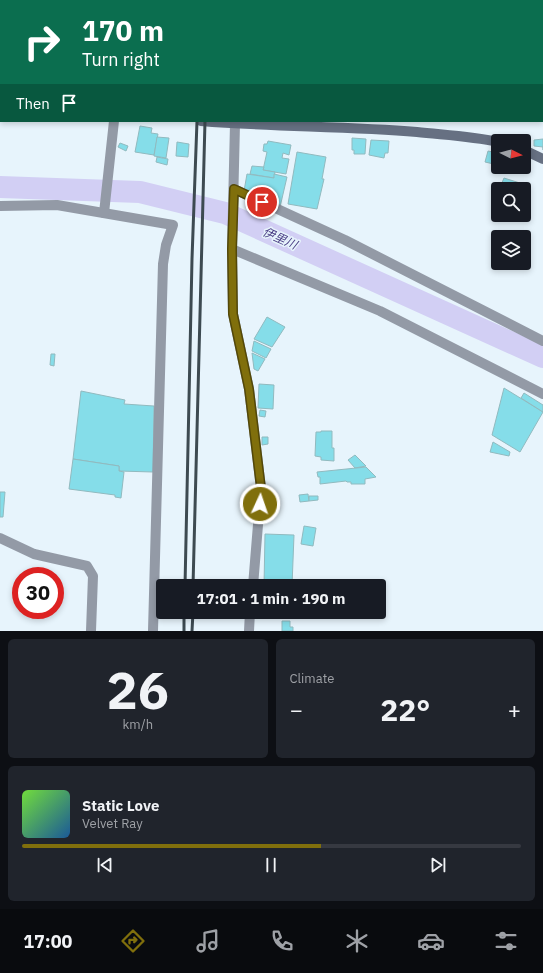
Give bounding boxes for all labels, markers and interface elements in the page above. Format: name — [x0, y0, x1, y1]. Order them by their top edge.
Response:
text: 170 m — [82, 12, 164, 49]
icon: right — [16, 16, 68, 68]
text: Turn right — [82, 48, 160, 71]
icon: arrive — [58, 92, 80, 114]
text: Then — [16, 94, 50, 113]
north arrow — [491, 134, 531, 174]
map controls — [491, 134, 531, 270]
button: search — [491, 182, 531, 222]
pin — [245, 185, 279, 219]
icon: arrive — [251, 191, 273, 213]
water label: 伊里川 — [260, 224, 301, 253]
button: layers — [491, 230, 531, 270]
position arrow — [239, 483, 281, 525]
speed limit sign: 30 — [12, 567, 64, 619]
text: 17:01 · 1 min · 190 m — [197, 589, 345, 608]
text: 26 — [107, 656, 169, 723]
text: Climate — [290, 670, 334, 687]
text: 22° — [380, 690, 430, 729]
text: − — [290, 695, 303, 724]
text: + — [508, 695, 521, 724]
text: km/h — [122, 716, 153, 733]
text: Static Love — [82, 796, 159, 815]
text: Velvet Ray — [82, 815, 143, 832]
icon: previous — [94, 854, 116, 876]
icon: pause — [260, 854, 282, 876]
icon: next — [427, 854, 449, 876]
icon: directions — [119, 927, 147, 955]
icon: music — [194, 927, 222, 955]
icon: phone — [268, 927, 296, 955]
icon: climate — [343, 927, 371, 955]
icon: car — [417, 927, 445, 955]
icon: filters — [492, 927, 520, 955]
text: 17:00 — [23, 930, 72, 953]

